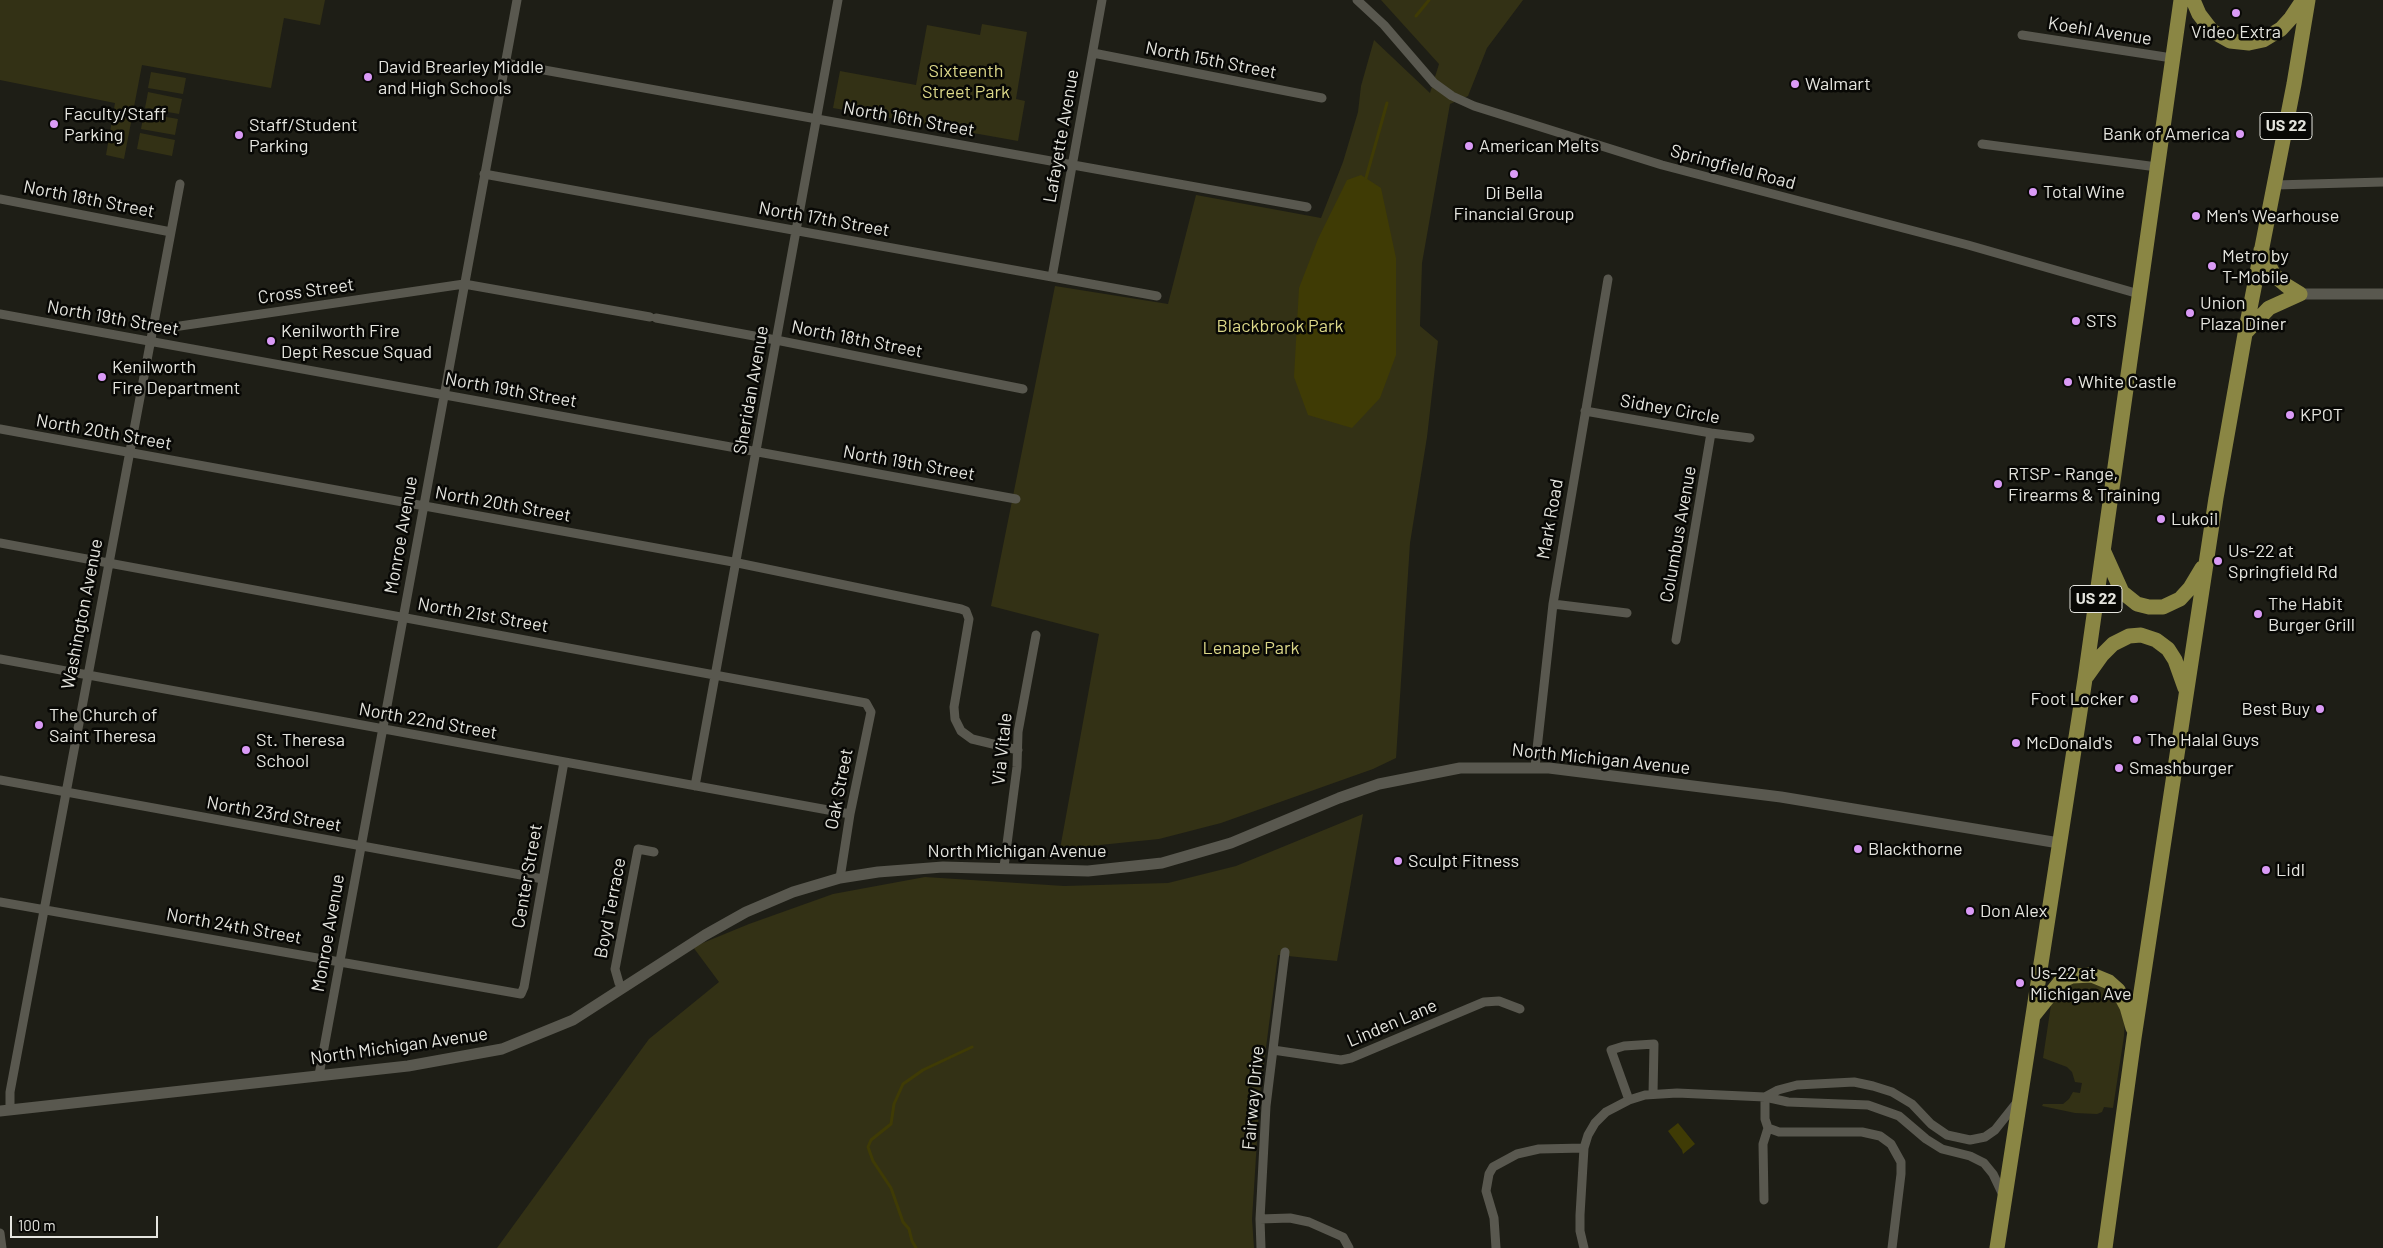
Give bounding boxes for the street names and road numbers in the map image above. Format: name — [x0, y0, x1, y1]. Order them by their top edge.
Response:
street label: Koehl Avenue — [2047, 12, 2153, 50]
street label: North 15th Street — [1144, 37, 1278, 83]
street label: Lafayette Avenue — [1039, 68, 1083, 204]
street label: North 16th Street — [842, 97, 976, 141]
road number: US 22 — [2260, 112, 2312, 140]
street label: Springfield Road — [1668, 140, 1798, 194]
street label: North 18th Street — [22, 176, 156, 222]
street label: North 17th Street — [757, 197, 891, 241]
street label: Cross Street — [256, 274, 356, 308]
street label: North 19th Street — [45, 296, 181, 340]
street label: North 18th Street — [790, 316, 924, 362]
street label: Sheridan Avenue — [729, 324, 773, 456]
street label: North 19th Street — [443, 368, 579, 412]
street label: Sidney Circle — [1618, 390, 1722, 428]
street label: North 20th Street — [34, 409, 174, 455]
street label: North 19th Street — [841, 441, 977, 485]
street label: Columbus Avenue — [1655, 464, 1701, 604]
street label: Monroe Avenue — [380, 475, 422, 595]
street label: Mark Road — [1532, 477, 1568, 561]
street label: North 20th Street — [433, 481, 573, 527]
street label: Washington Avenue — [57, 537, 107, 691]
road number: US 22 — [2070, 586, 2122, 612]
street label: North 21st Street — [416, 593, 550, 637]
street label: North 22nd Street — [357, 698, 499, 744]
street label: Via Vitale — [987, 712, 1017, 786]
street label: North Michigan Avenue — [1511, 739, 1691, 779]
street label: Oak Street — [821, 747, 857, 831]
street label: North 23rd Street — [205, 792, 343, 836]
street label: Center Street — [507, 822, 547, 930]
street label: North Michigan Avenue — [927, 840, 1107, 862]
street label: Boyd Terrace — [590, 856, 630, 960]
street label: Monroe Avenue — [307, 873, 349, 993]
street label: North 24th Street — [165, 903, 303, 949]
street label: Linden Lane — [1344, 994, 1440, 1052]
street label: North Michigan Avenue — [309, 1023, 489, 1069]
street label: Fairway Drive — [1238, 1045, 1268, 1151]

